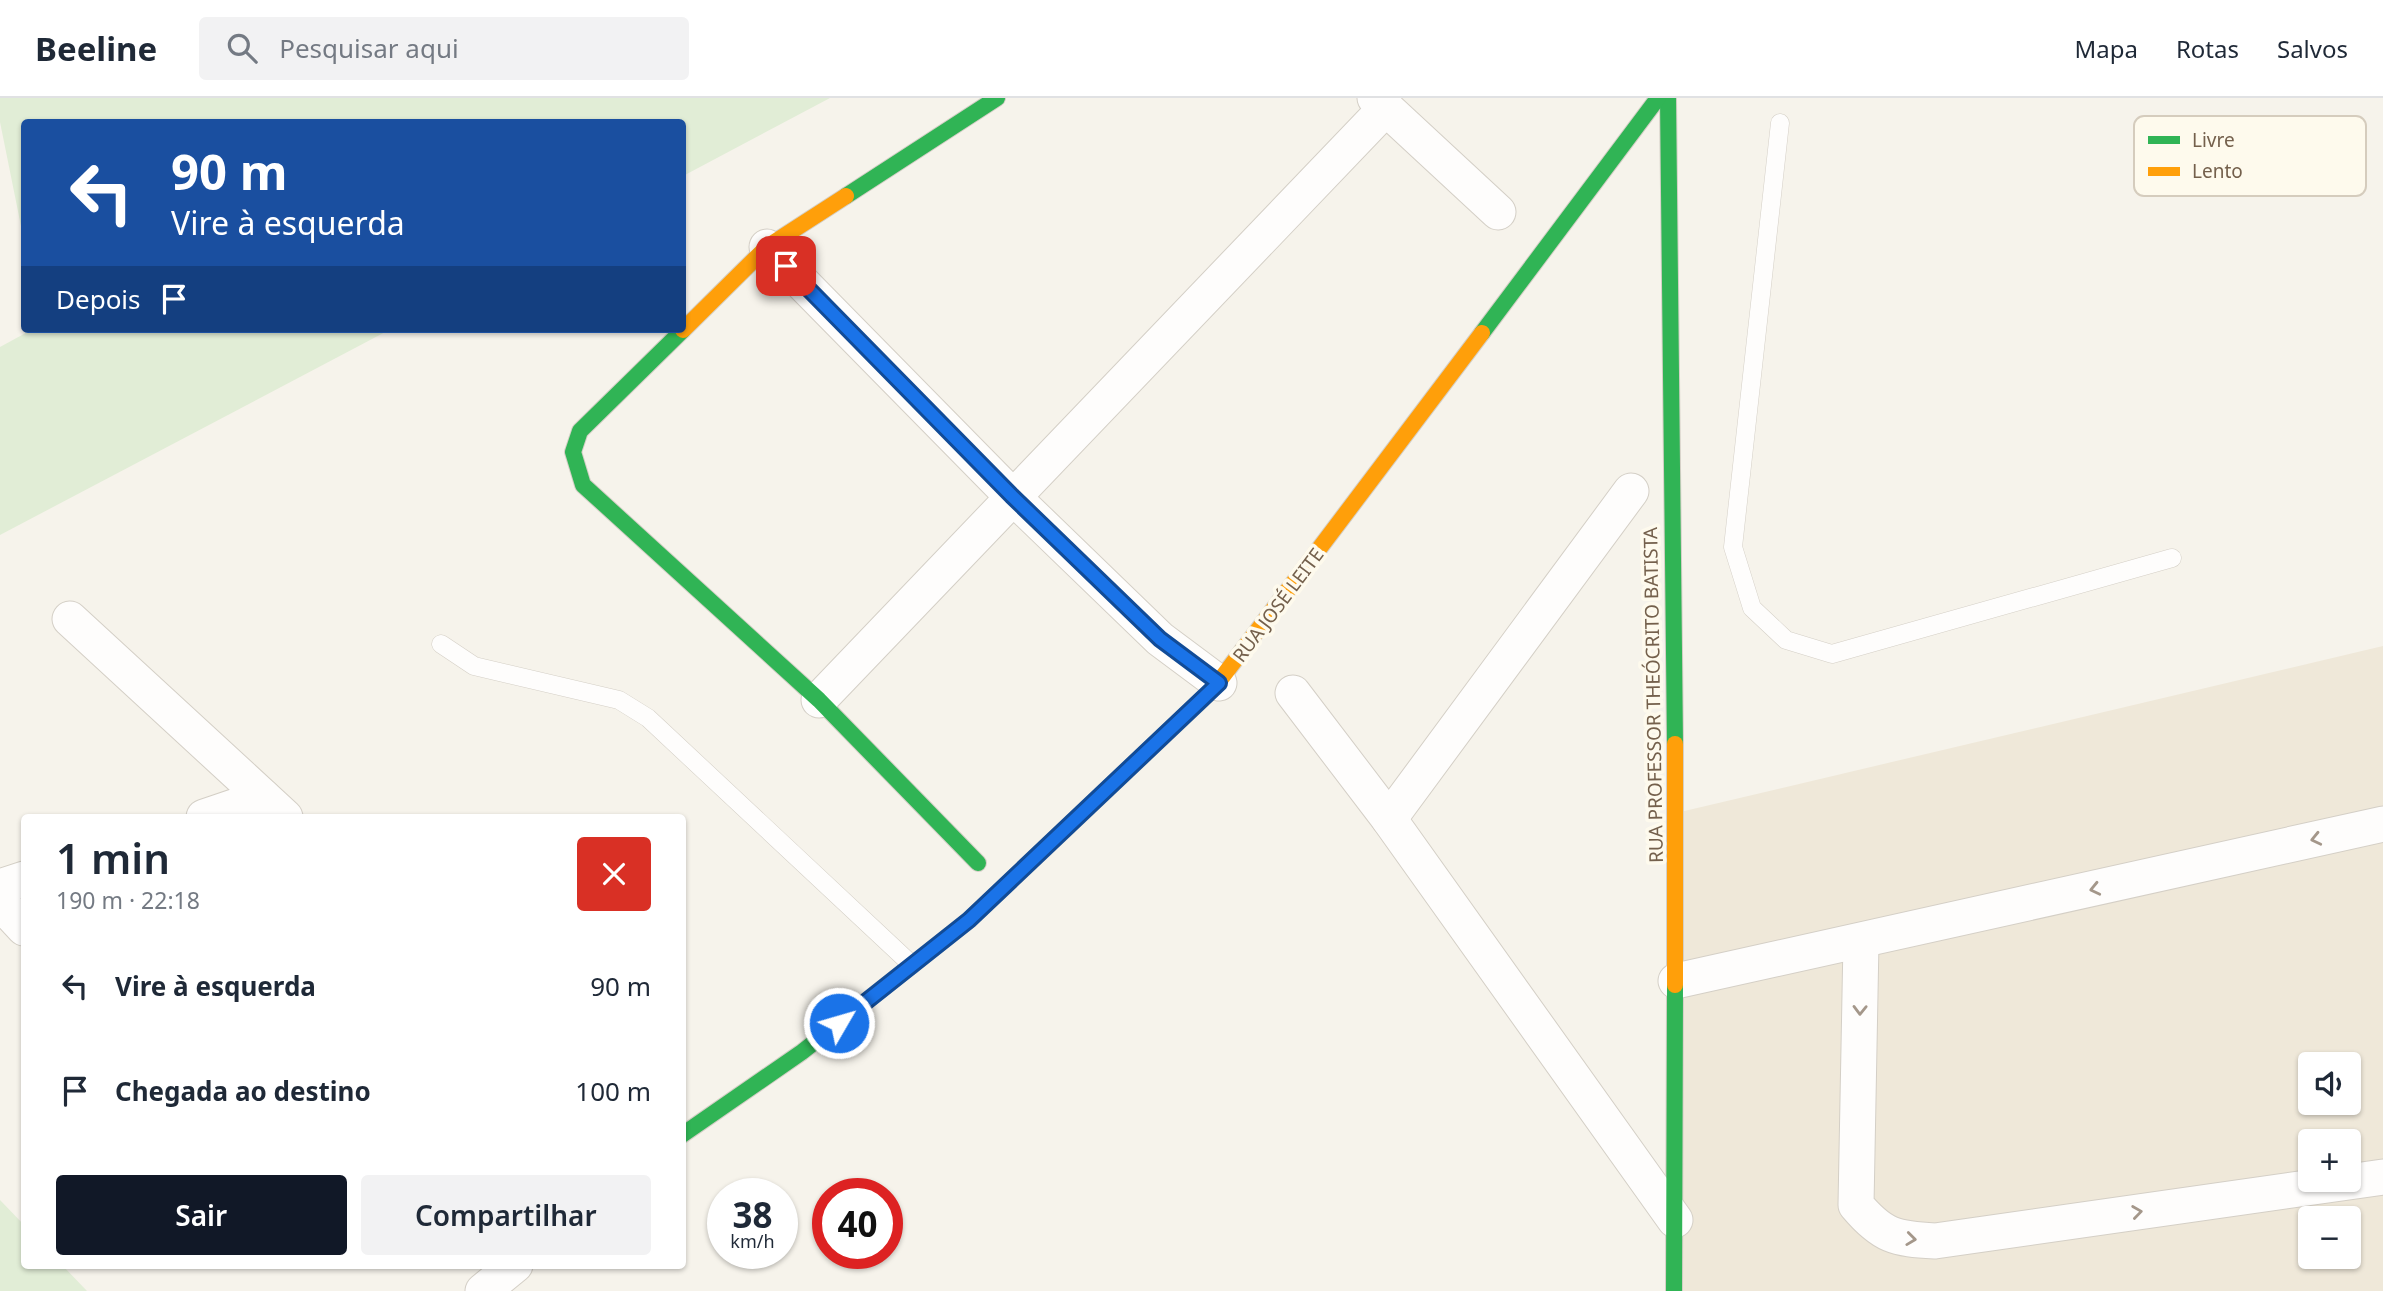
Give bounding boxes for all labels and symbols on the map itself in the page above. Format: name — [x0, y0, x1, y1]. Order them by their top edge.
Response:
legend — [2134, 116, 2366, 196]
text: Livre — [2192, 127, 2235, 153]
text: Lento — [2192, 158, 2243, 184]
pin — [756, 236, 816, 296]
street label: RUA PROFESSOR THEÓCRITO BATISTA — [1637, 526, 1669, 863]
street label: RUA JOSÉ LEITE — [1226, 543, 1330, 667]
one-way arrow — [2310, 831, 2322, 846]
one-way arrow — [2089, 881, 2101, 896]
position arrow — [802, 986, 876, 1060]
one-way arrow — [1852, 1005, 1868, 1016]
speed limit sign: 40 — [812, 1178, 903, 1269]
one-way arrow — [2131, 1205, 2143, 1220]
one-way arrow — [1905, 1231, 1917, 1246]

